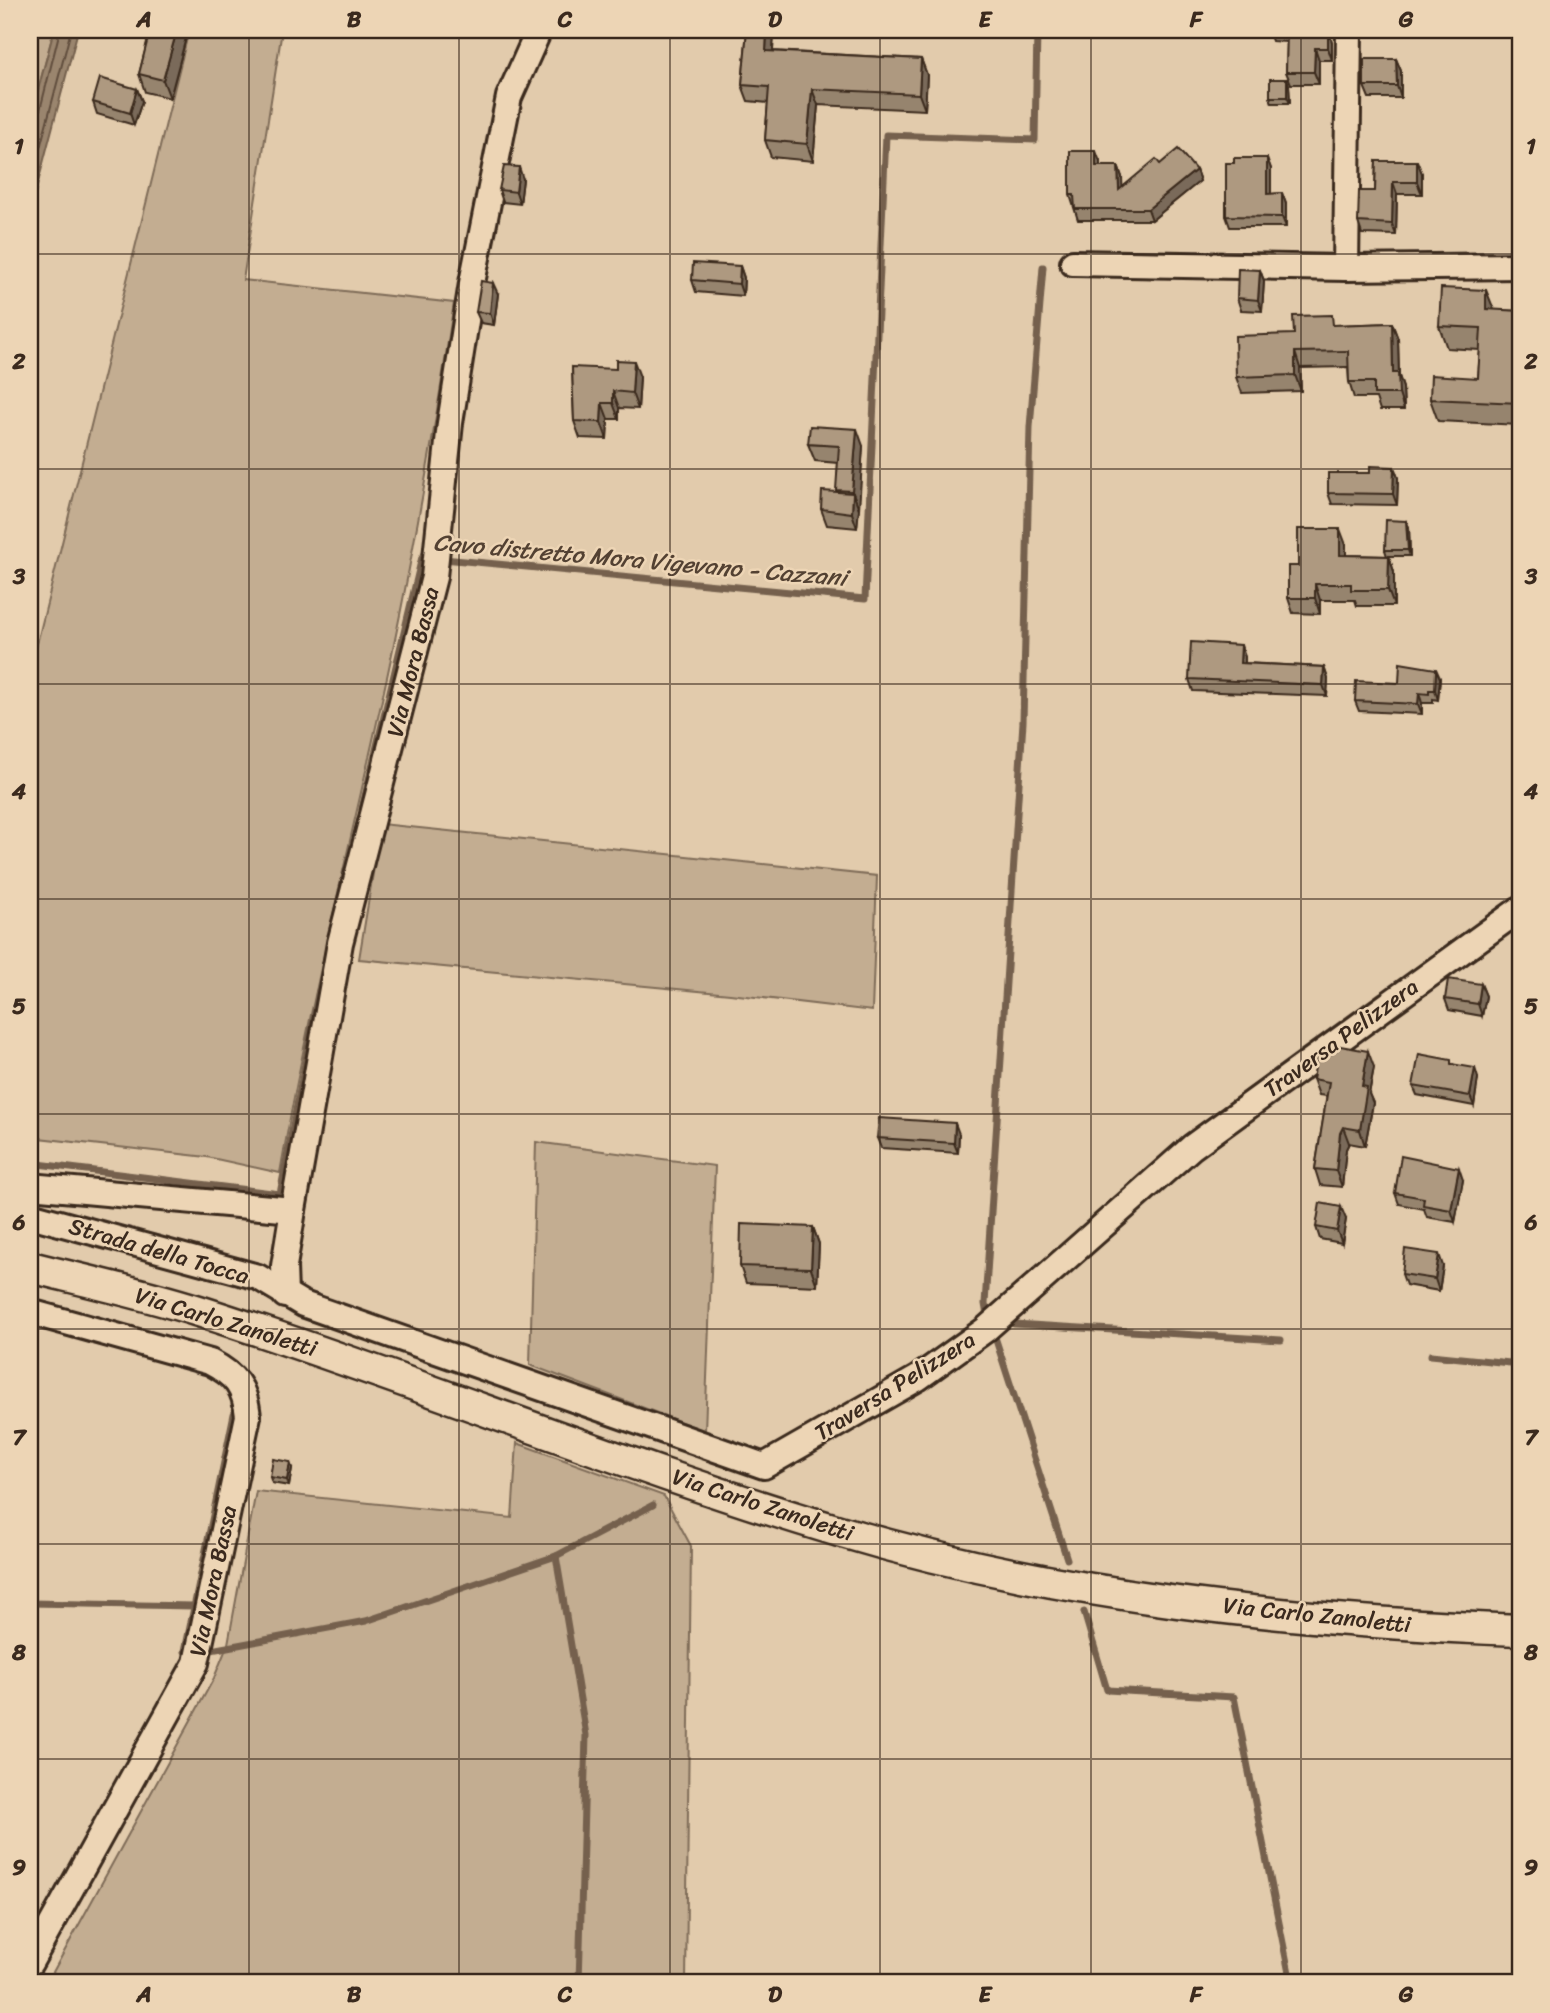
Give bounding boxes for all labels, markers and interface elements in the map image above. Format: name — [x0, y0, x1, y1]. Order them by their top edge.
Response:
text: A — [135, 0, 152, 40]
text: B — [347, 0, 362, 40]
text: C — [557, 0, 573, 40]
text: D — [768, 0, 783, 40]
text: E — [979, 0, 994, 40]
text: F — [1189, 0, 1204, 40]
text: G — [1398, 0, 1414, 40]
text: 1 — [14, 126, 24, 167]
text: 1 — [1526, 126, 1536, 167]
text: 2 — [11, 341, 26, 382]
text: 2 — [1523, 341, 1538, 382]
water label: Cavo distretto Mora Vigevano - Cazzani — [432, 521, 853, 599]
text: 3 — [12, 556, 26, 597]
text: 3 — [1524, 556, 1538, 597]
street label: Via Mora Bassa — [375, 582, 452, 741]
text: 4 — [11, 771, 27, 812]
text: 4 — [1523, 771, 1539, 812]
street label: Traversa Pelizzera — [1254, 967, 1428, 1109]
text: 5 — [12, 986, 26, 1027]
text: 5 — [1524, 986, 1538, 1027]
text: 6 — [11, 1202, 26, 1243]
text: 6 — [1523, 1202, 1538, 1243]
street label: Strada della Tocca — [64, 1206, 254, 1296]
street label: Via Carlo Zanoletti — [130, 1275, 323, 1369]
street label: Traversa Pelizzera — [806, 1320, 984, 1452]
text: 7 — [12, 1417, 27, 1458]
text: 7 — [1524, 1417, 1539, 1458]
street label: Via Carlo Zanoletti — [667, 1456, 860, 1554]
street label: Via Mora Bassa — [177, 1501, 249, 1660]
street label: Via Carlo Zanoletti — [1221, 1585, 1413, 1645]
text: 8 — [11, 1632, 26, 1673]
text: 8 — [1523, 1632, 1538, 1673]
text: 9 — [12, 1847, 26, 1888]
text: 9 — [1524, 1847, 1538, 1888]
text: A — [135, 1974, 152, 2013]
text: B — [347, 1974, 362, 2013]
text: C — [557, 1974, 573, 2013]
text: D — [768, 1974, 783, 2013]
text: E — [979, 1974, 994, 2013]
text: F — [1189, 1974, 1204, 2013]
text: G — [1398, 1974, 1414, 2013]

